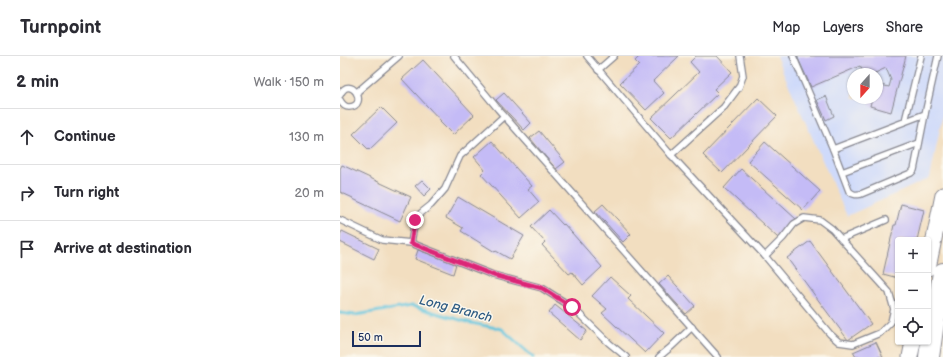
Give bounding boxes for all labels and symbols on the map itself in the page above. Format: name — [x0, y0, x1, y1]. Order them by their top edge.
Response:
north arrow — [847, 68, 883, 104]
route end — [406, 211, 424, 229]
water label: Long Branch — [418, 292, 494, 326]
route start — [563, 298, 581, 316]
scale bar — [352, 329, 421, 348]

